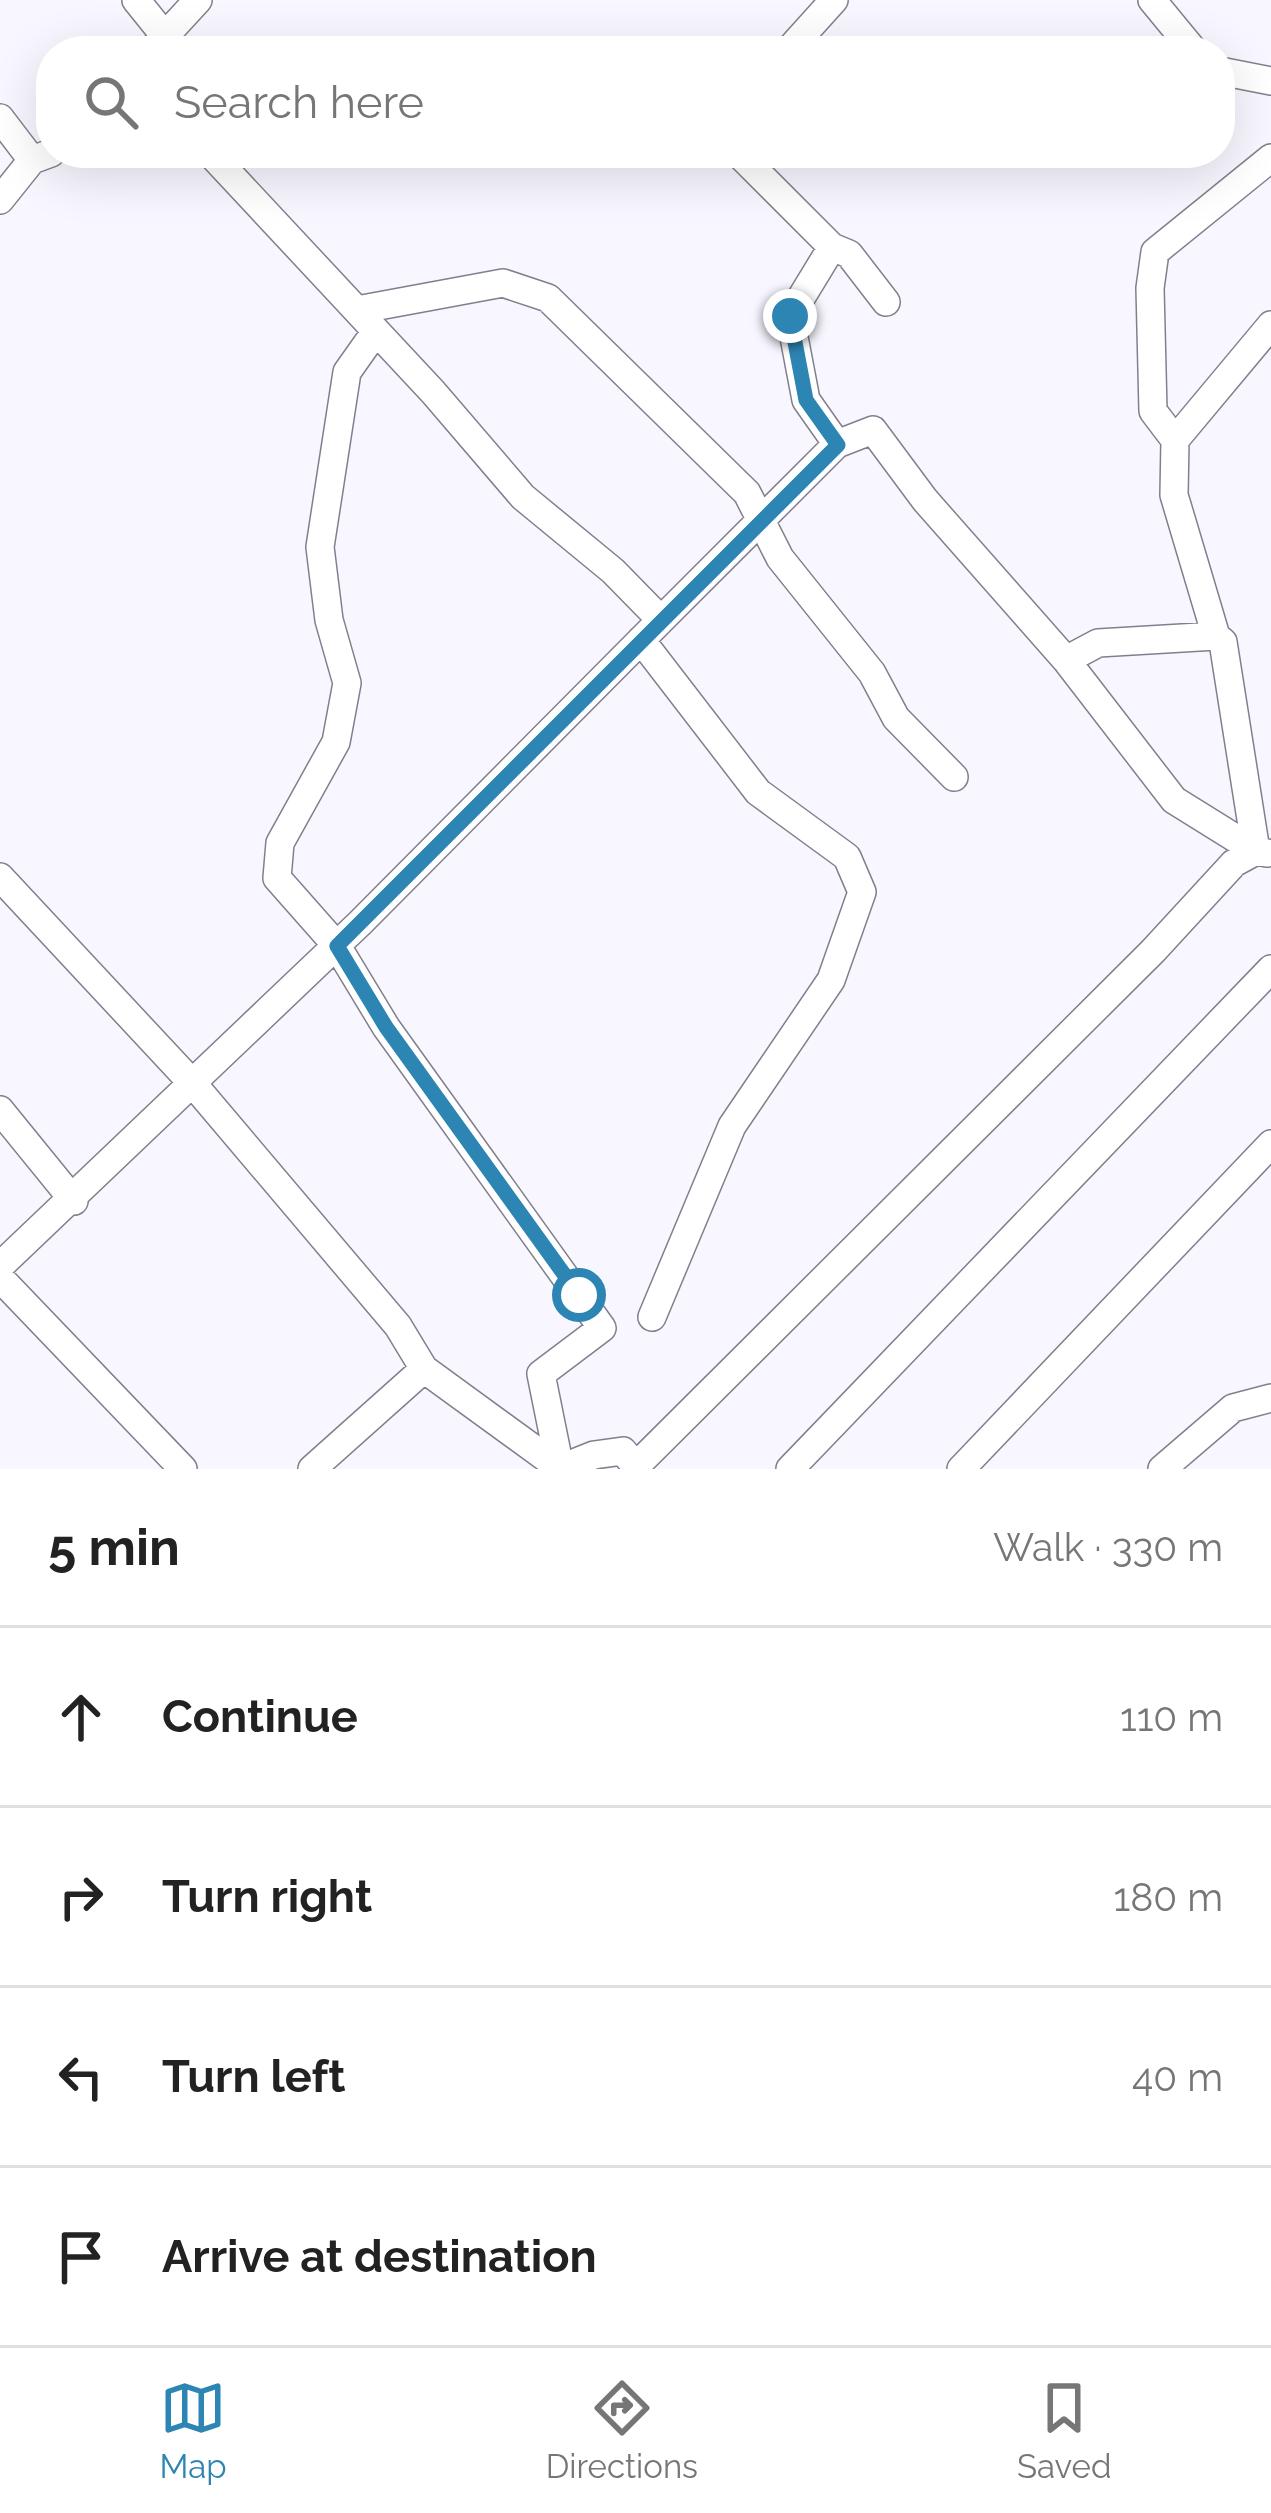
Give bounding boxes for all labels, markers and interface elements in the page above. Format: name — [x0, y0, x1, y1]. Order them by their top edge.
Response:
search box — [36, 36, 1235, 168]
icon: search — [78, 69, 144, 135]
text: Search here — [174, 76, 424, 129]
route end — [763, 289, 817, 343]
route start — [552, 1268, 606, 1322]
text: 5 min — [48, 1517, 180, 1577]
text: Walk · 330 m — [993, 1524, 1223, 1570]
icon: ahead — [48, 1684, 114, 1750]
text: Continue — [162, 1690, 358, 1743]
text: 110 m — [1120, 1694, 1223, 1740]
icon: right — [48, 1864, 114, 1930]
text: Turn right — [162, 1870, 372, 1923]
text: 180 m — [1114, 1874, 1223, 1920]
icon: left — [48, 2044, 114, 2110]
text: Turn left — [162, 2050, 345, 2103]
text: 40 m — [1132, 2054, 1223, 2100]
icon: arrive — [48, 2224, 114, 2290]
text: Arrive at destination — [162, 2230, 597, 2283]
tab: Map — [160, 2375, 227, 2486]
tab: Directions — [546, 2375, 698, 2486]
tab: Saved — [1017, 2375, 1111, 2486]

